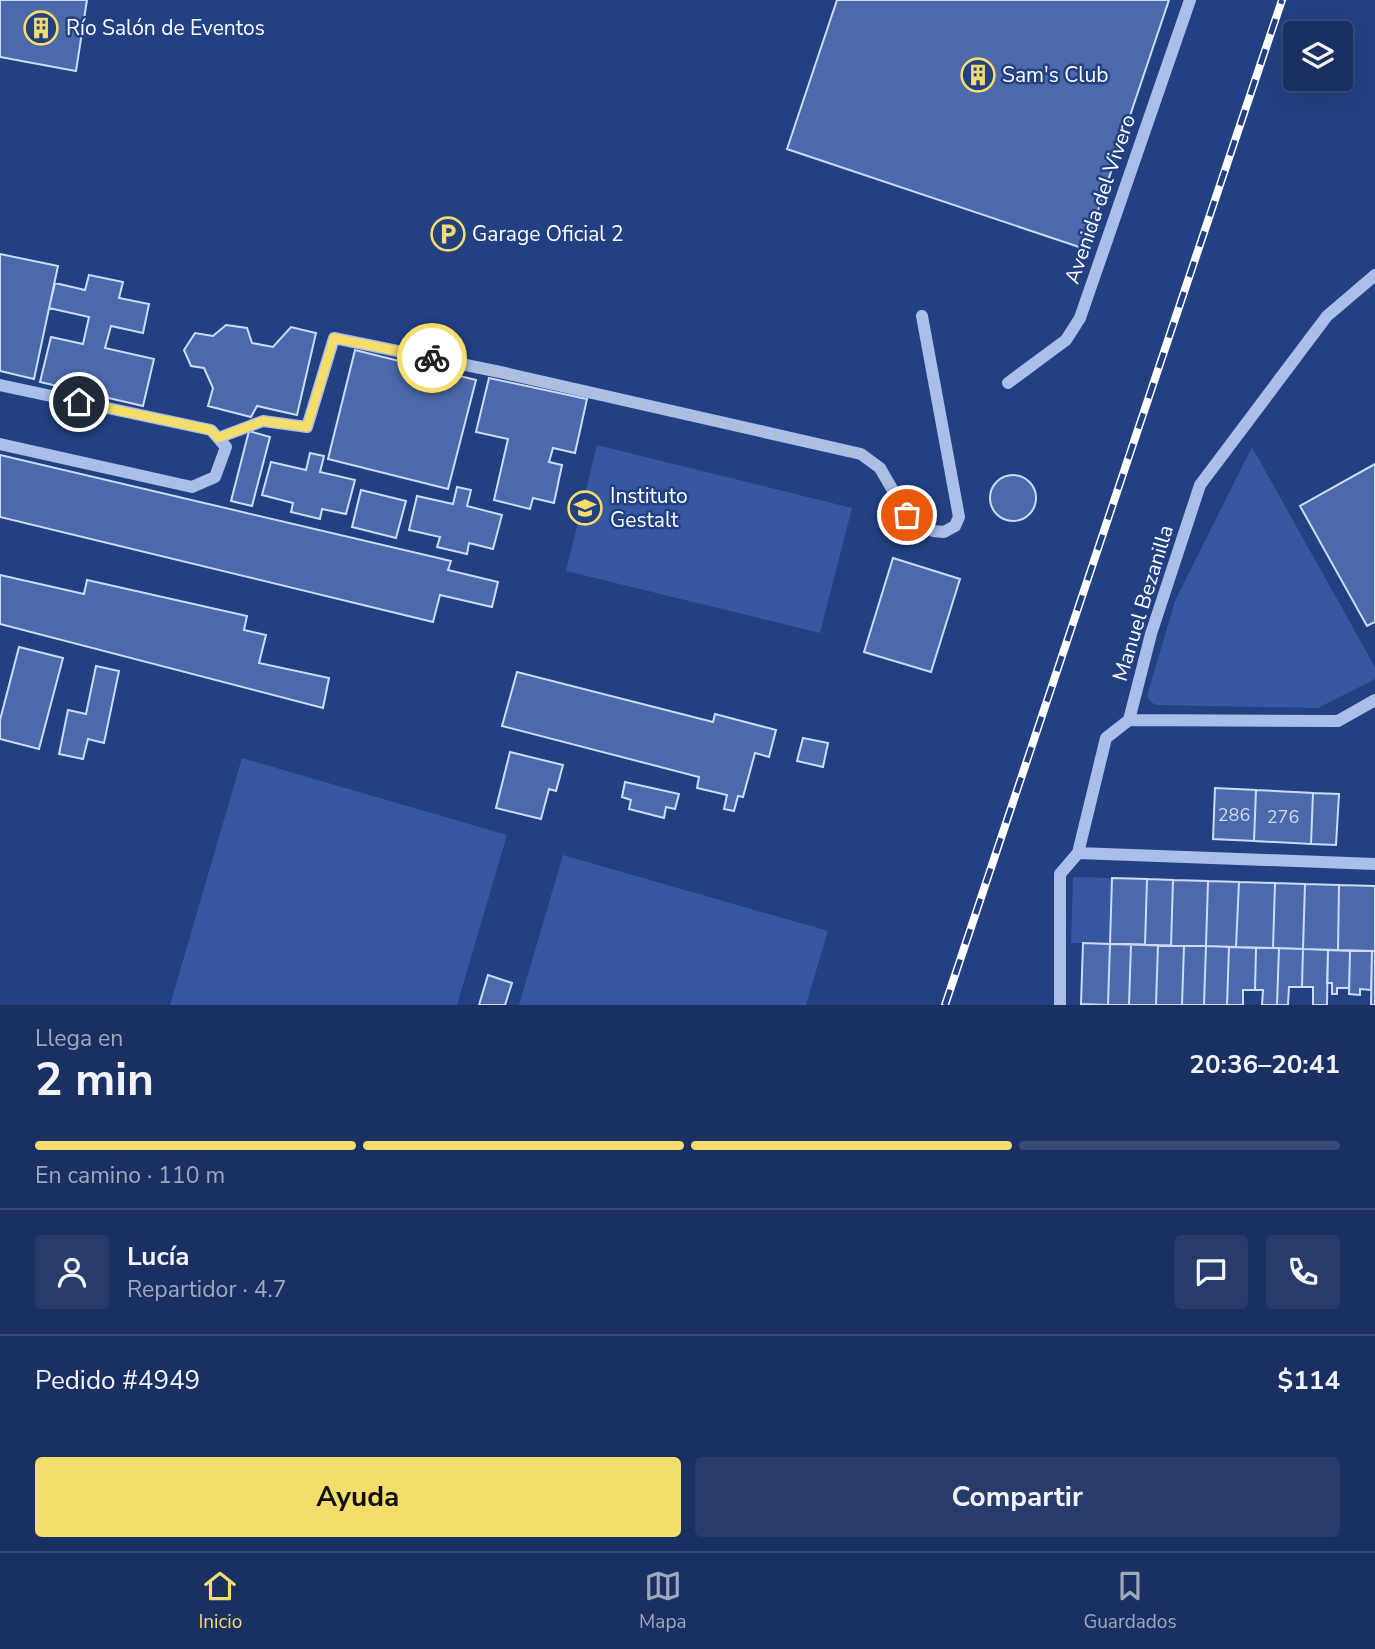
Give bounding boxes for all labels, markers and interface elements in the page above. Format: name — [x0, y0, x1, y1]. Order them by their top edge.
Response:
building icon: Río Salón de Eventos — [22, 9, 60, 47]
place label: Río Salón de Eventos — [66, 14, 265, 42]
map controls — [1283, 21, 1353, 91]
button: layers — [1283, 21, 1353, 91]
building icon: Sam's Club — [959, 56, 997, 94]
place label: Sam's Club — [1002, 61, 1109, 89]
street label: Avenida del Vivero — [1058, 111, 1142, 287]
parking icon: Garage Oficial 2 — [429, 215, 467, 253]
place label: Garage Oficial 2 — [472, 220, 624, 248]
courier — [397, 323, 467, 393]
icon: bike — [413, 339, 451, 377]
pin — [49, 372, 109, 432]
icon: home — [60, 383, 98, 421]
place label: Instituto Gestalt — [610, 482, 688, 534]
pin — [877, 485, 937, 545]
school or university icon: Instituto Gestalt — [566, 489, 604, 527]
icon: bag — [888, 496, 926, 534]
street label: Manuel Bezanilla — [1106, 521, 1180, 685]
house number: 286 — [1218, 803, 1250, 827]
house number: 276 — [1267, 805, 1299, 829]
text: Llega en — [35, 1023, 123, 1054]
text: 20:36–20:41 — [1189, 1047, 1340, 1082]
text: 2 min — [35, 1048, 154, 1111]
text: En camino · 110 m — [35, 1160, 225, 1191]
button: person — [35, 1235, 109, 1309]
button: chat — [1174, 1235, 1248, 1309]
button: phone — [1266, 1235, 1340, 1309]
text: Lucía — [127, 1239, 190, 1274]
text: Repartidor · 4.7 — [127, 1274, 287, 1305]
text: Pedido #4949 — [35, 1363, 200, 1398]
text: $114 — [1278, 1363, 1340, 1398]
button: Ayuda — [35, 1457, 681, 1537]
button: Compartir — [695, 1457, 1340, 1537]
tab: Inicio — [198, 1567, 242, 1635]
tab: Mapa — [639, 1567, 687, 1635]
tab: Guardados — [1083, 1567, 1177, 1635]

